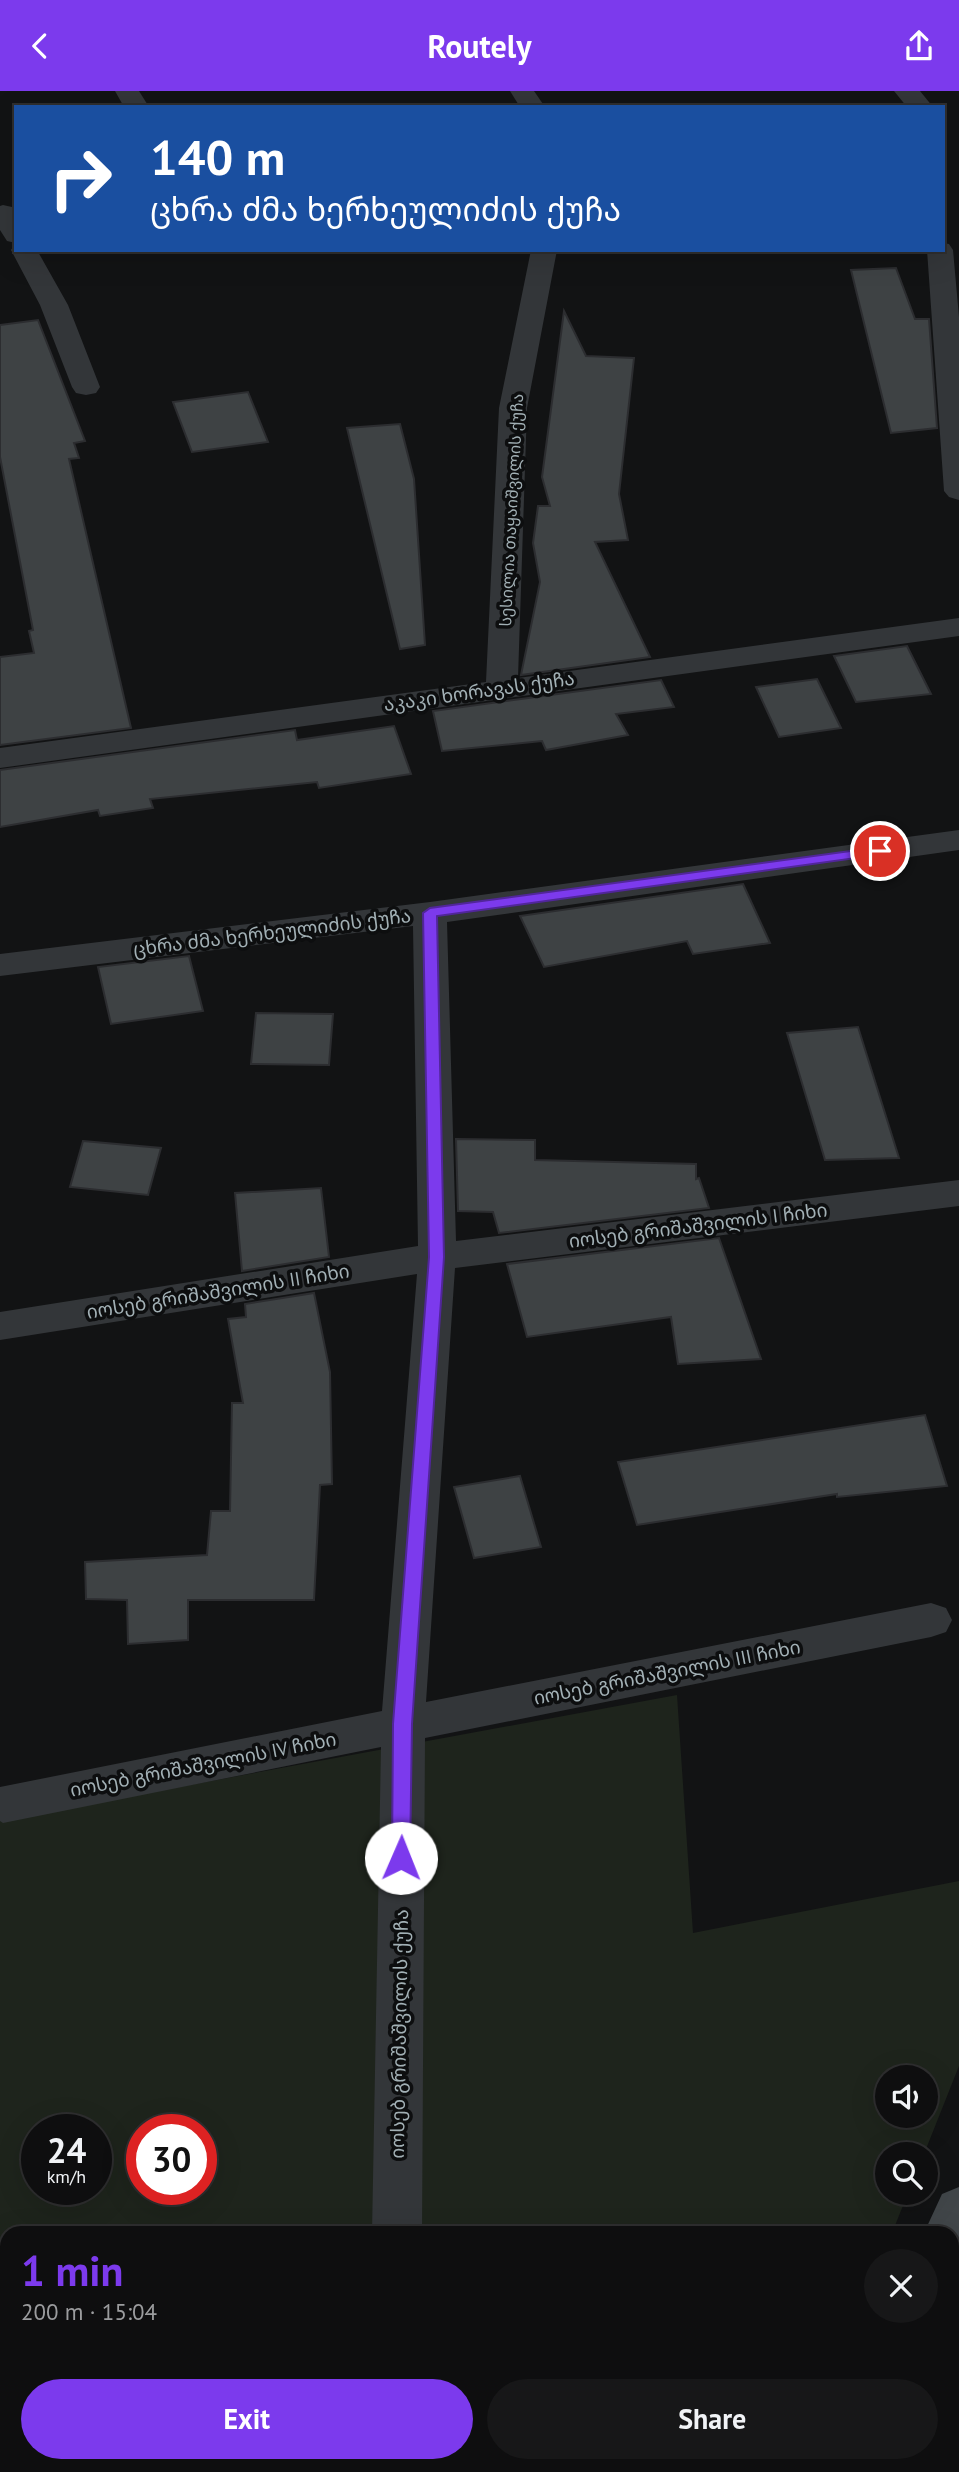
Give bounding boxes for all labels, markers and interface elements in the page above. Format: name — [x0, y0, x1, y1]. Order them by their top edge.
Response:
text: Routely — [427, 25, 532, 67]
icon: back — [21, 27, 59, 65]
icon: share — [900, 27, 938, 65]
text: 140 m — [150, 125, 285, 189]
icon: right — [35, 133, 126, 224]
text: ცხრა ძმა ხერხეულიძის ქუჩა — [150, 188, 621, 230]
street label: სესილია თაყაიშვილის ქუჩა — [495, 393, 528, 627]
street label: აკაკი ხორავას ქუჩა — [382, 666, 576, 716]
pin — [850, 821, 910, 881]
icon: arrive — [861, 832, 899, 870]
street label: ცხრა ძმა ხერხეულიძის ქუჩა — [132, 903, 412, 962]
street label: იოსებ გრიშაშვილის I ჩიხი — [567, 1197, 829, 1254]
street label: იოსებ გრიშაშვილის II ჩიხი — [85, 1258, 351, 1325]
street label: იოსებ გრიშაშვილის III ჩიხი — [532, 1634, 803, 1711]
street label: იოსებ გრიშაშვილის IV ჩიხი — [68, 1726, 338, 1803]
position arrow — [364, 1821, 438, 1895]
street label: იოსებ გრიშაშვილის ქუჩა — [385, 1909, 414, 2159]
map controls — [875, 2065, 938, 2205]
button: sound — [875, 2065, 938, 2128]
speed limit sign: 30 — [126, 2114, 217, 2205]
text: 24 — [47, 2127, 86, 2173]
button: search — [875, 2142, 938, 2205]
text: km/h — [47, 2165, 86, 2188]
text: 1 min — [21, 2243, 123, 2298]
button: close — [864, 2249, 938, 2323]
text: 200 m · 15:04 — [21, 2297, 157, 2326]
button: Exit — [21, 2379, 473, 2459]
button: Share — [487, 2379, 938, 2459]

